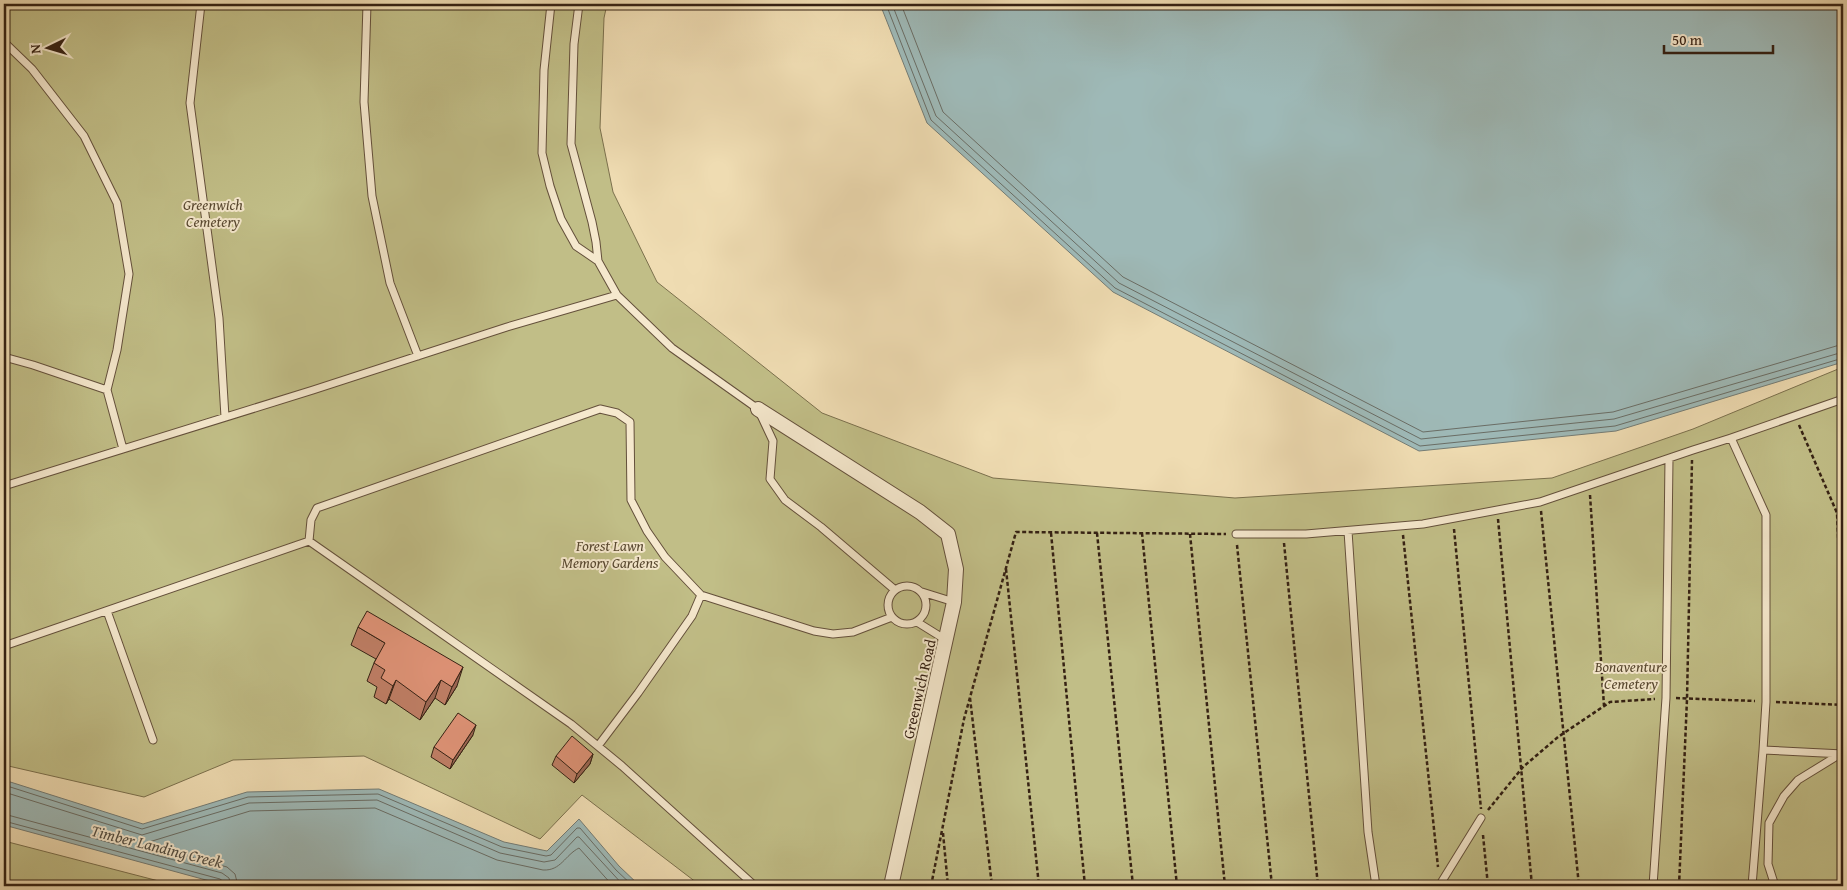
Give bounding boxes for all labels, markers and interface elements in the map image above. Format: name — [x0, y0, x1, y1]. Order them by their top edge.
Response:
north arrow — [22, 22, 72, 72]
scale bar — [1664, 22, 1773, 54]
text: 50 m — [1672, 29, 1703, 50]
text: N — [25, 43, 45, 55]
park label: Greenwich Cemetery — [183, 194, 243, 232]
park label: Forest Lawn Memory Gardens — [562, 535, 659, 573]
street label: Greenwich Road — [897, 637, 941, 741]
park label: Bonaventure Cemetery — [1594, 656, 1667, 694]
water label: Timber Landing Creek — [89, 818, 226, 874]

